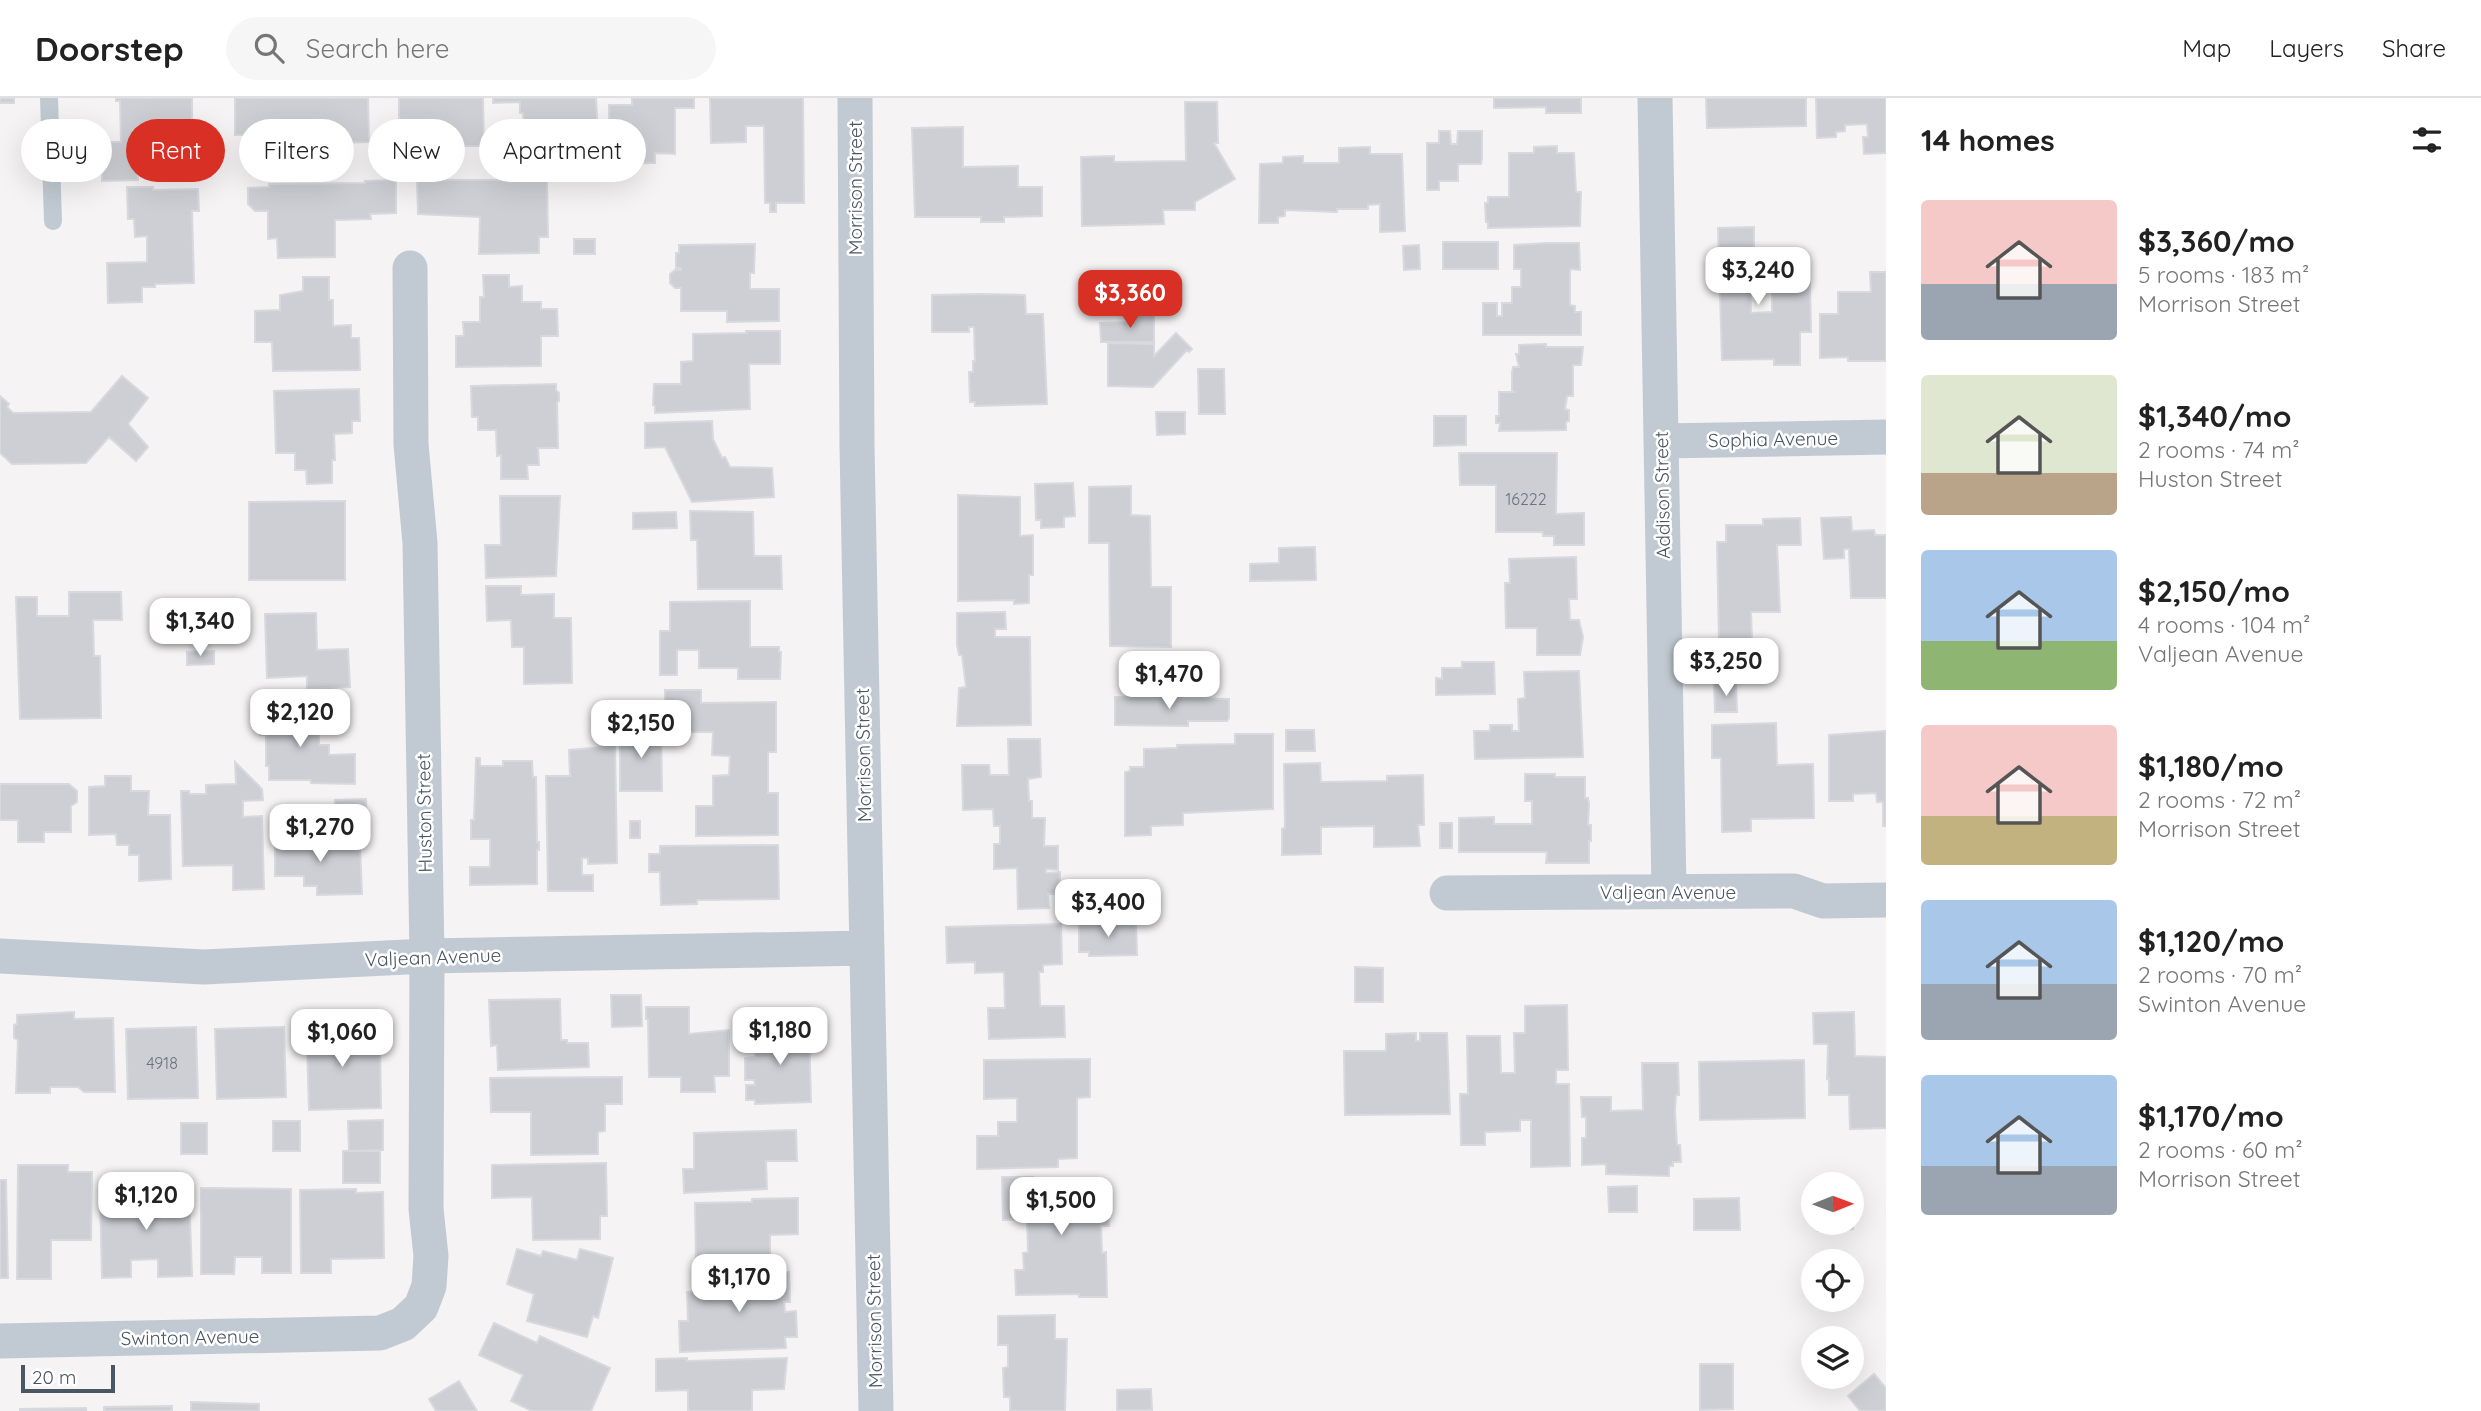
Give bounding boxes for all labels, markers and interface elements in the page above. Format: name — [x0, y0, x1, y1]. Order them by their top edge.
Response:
search box — [226, 17, 716, 80]
text: Doorstep — [35, 28, 184, 69]
icon: search — [250, 29, 288, 67]
text: Search here — [306, 32, 449, 65]
text: Map — [2182, 33, 2231, 63]
text: Layers — [2269, 33, 2344, 63]
text: Share — [2382, 33, 2446, 63]
chip: Buy — [21, 119, 112, 182]
chip: Rent — [126, 119, 225, 182]
chip: Filters — [239, 119, 354, 182]
chip: New — [368, 119, 465, 182]
chip: Apartment — [479, 119, 646, 182]
street label: Morrison Street — [843, 121, 867, 255]
text: 14 homes — [1921, 121, 2055, 159]
icon: filters — [2408, 121, 2446, 159]
text: $3,360/mo — [2138, 222, 2295, 260]
icon: home — [1977, 228, 2061, 312]
pin: $3,240 — [1701, 248, 1815, 307]
text: $3,240 — [1721, 255, 1795, 284]
text: 5 rooms · 183 m² — [2138, 260, 2309, 289]
pin: $3,360 — [1073, 271, 1187, 330]
text: $3,360 — [1094, 278, 1166, 307]
text: Morrison Street — [2138, 289, 2301, 318]
text: $1,340/mo — [2138, 397, 2291, 435]
icon: home — [1977, 403, 2061, 487]
street label: Sophia Avenue — [1708, 426, 1838, 452]
street label: Addison Street — [1649, 431, 1675, 559]
text: 2 rooms · 74 m² — [2138, 435, 2300, 464]
text: Huston Street — [2138, 464, 2282, 493]
house number: 16222 — [1505, 489, 1547, 509]
text: $2,150/mo — [2138, 572, 2290, 610]
icon: home — [1977, 578, 2061, 662]
pin: $1,340 — [143, 598, 257, 658]
text: $1,340 — [166, 606, 235, 635]
text: 4 rooms · 104 m² — [2138, 610, 2310, 639]
pin: $3,250 — [1669, 638, 1783, 698]
text: Valjean Avenue — [2138, 639, 2303, 668]
text: $3,250 — [1690, 646, 1762, 675]
pin: $1,470 — [1112, 652, 1226, 711]
text: $1,470 — [1135, 659, 1203, 688]
street label: Morrison Street — [850, 688, 876, 822]
pin: $2,120 — [243, 690, 357, 749]
text: $2,120 — [266, 697, 334, 726]
pin: $2,150 — [584, 700, 698, 760]
text: $2,150 — [607, 708, 675, 737]
text: $1,180/mo — [2138, 747, 2284, 785]
street label: Huston Street — [411, 753, 437, 873]
icon: home — [1977, 753, 2061, 837]
text: 2 rooms · 72 m² — [2138, 785, 2301, 814]
pin: $1,270 — [263, 804, 377, 864]
text: $1,270 — [286, 812, 354, 841]
text: Morrison Street — [2138, 814, 2301, 843]
pin: $3,400 — [1051, 880, 1165, 939]
street label: Valjean Avenue — [1600, 880, 1736, 904]
text: $3,400 — [1071, 887, 1145, 916]
text: $1,120/mo — [2138, 922, 2284, 960]
icon: home — [1977, 928, 2061, 1012]
street label: Valjean Avenue — [364, 943, 502, 971]
text: 2 rooms · 70 m² — [2138, 960, 2302, 989]
text: Swinton Avenue — [2138, 989, 2306, 1018]
pin: $1,180 — [723, 1007, 837, 1067]
pin: $1,060 — [285, 1010, 399, 1069]
text: $1,180 — [748, 1015, 812, 1044]
text: $1,060 — [307, 1017, 377, 1046]
house number: 4918 — [146, 1053, 178, 1073]
text: $1,170/mo — [2138, 1097, 2284, 1135]
icon: home — [1977, 1103, 2061, 1187]
text: 2 rooms · 60 m² — [2138, 1135, 2303, 1164]
text: Morrison Street — [2138, 1164, 2301, 1193]
pin: $1,120 — [89, 1172, 203, 1232]
north arrow — [1801, 1172, 1864, 1236]
map controls — [1801, 1172, 1864, 1389]
pin: $1,500 — [1004, 1178, 1118, 1237]
text: $1,120 — [114, 1180, 178, 1209]
text: $1,500 — [1026, 1185, 1096, 1214]
button: locate — [1801, 1249, 1864, 1312]
pin: $1,170 — [682, 1254, 796, 1314]
street label: Morrison Street — [861, 1254, 887, 1388]
text: $1,170 — [707, 1262, 771, 1291]
street label: Swinton Avenue — [120, 1324, 260, 1350]
button: layers — [1801, 1326, 1864, 1389]
scale bar — [21, 1362, 116, 1394]
text: 20 m — [32, 1365, 76, 1389]

